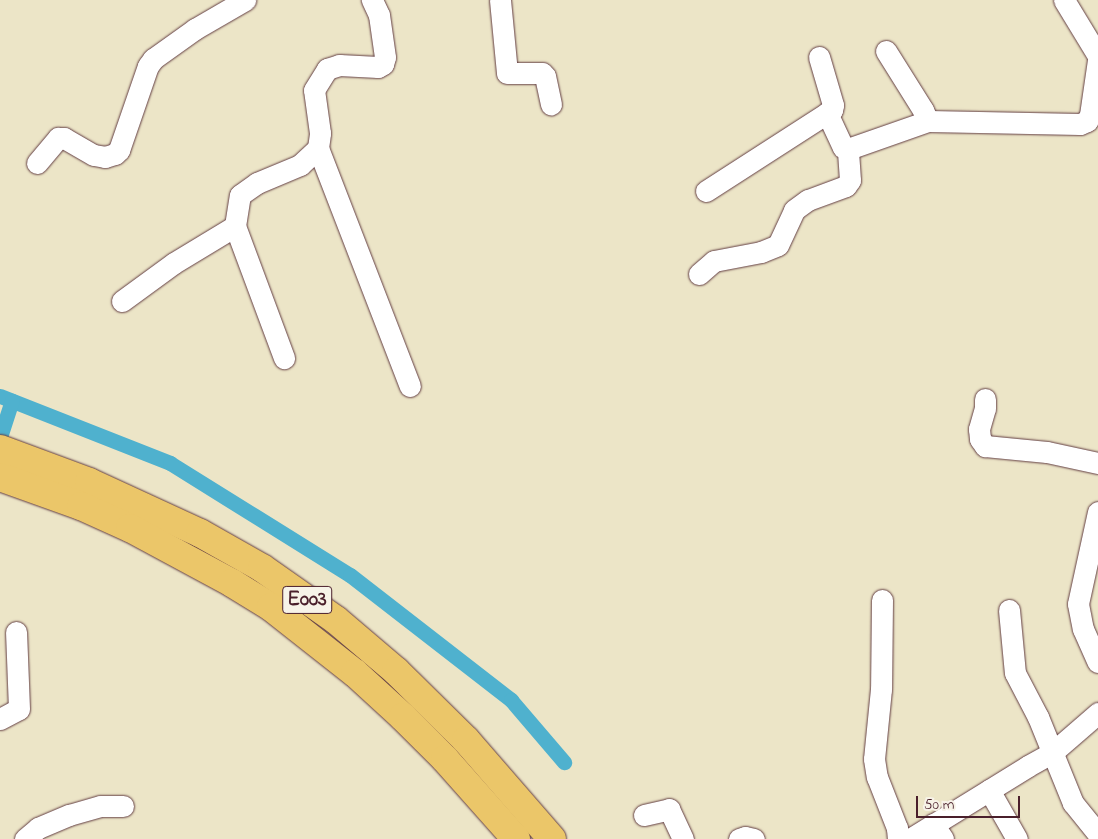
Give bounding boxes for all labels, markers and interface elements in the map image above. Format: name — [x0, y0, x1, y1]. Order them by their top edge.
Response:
road number: E003 — [282, 582, 332, 618]
scale bar — [918, 786, 1022, 818]
text: 50 m — [924, 794, 954, 816]

